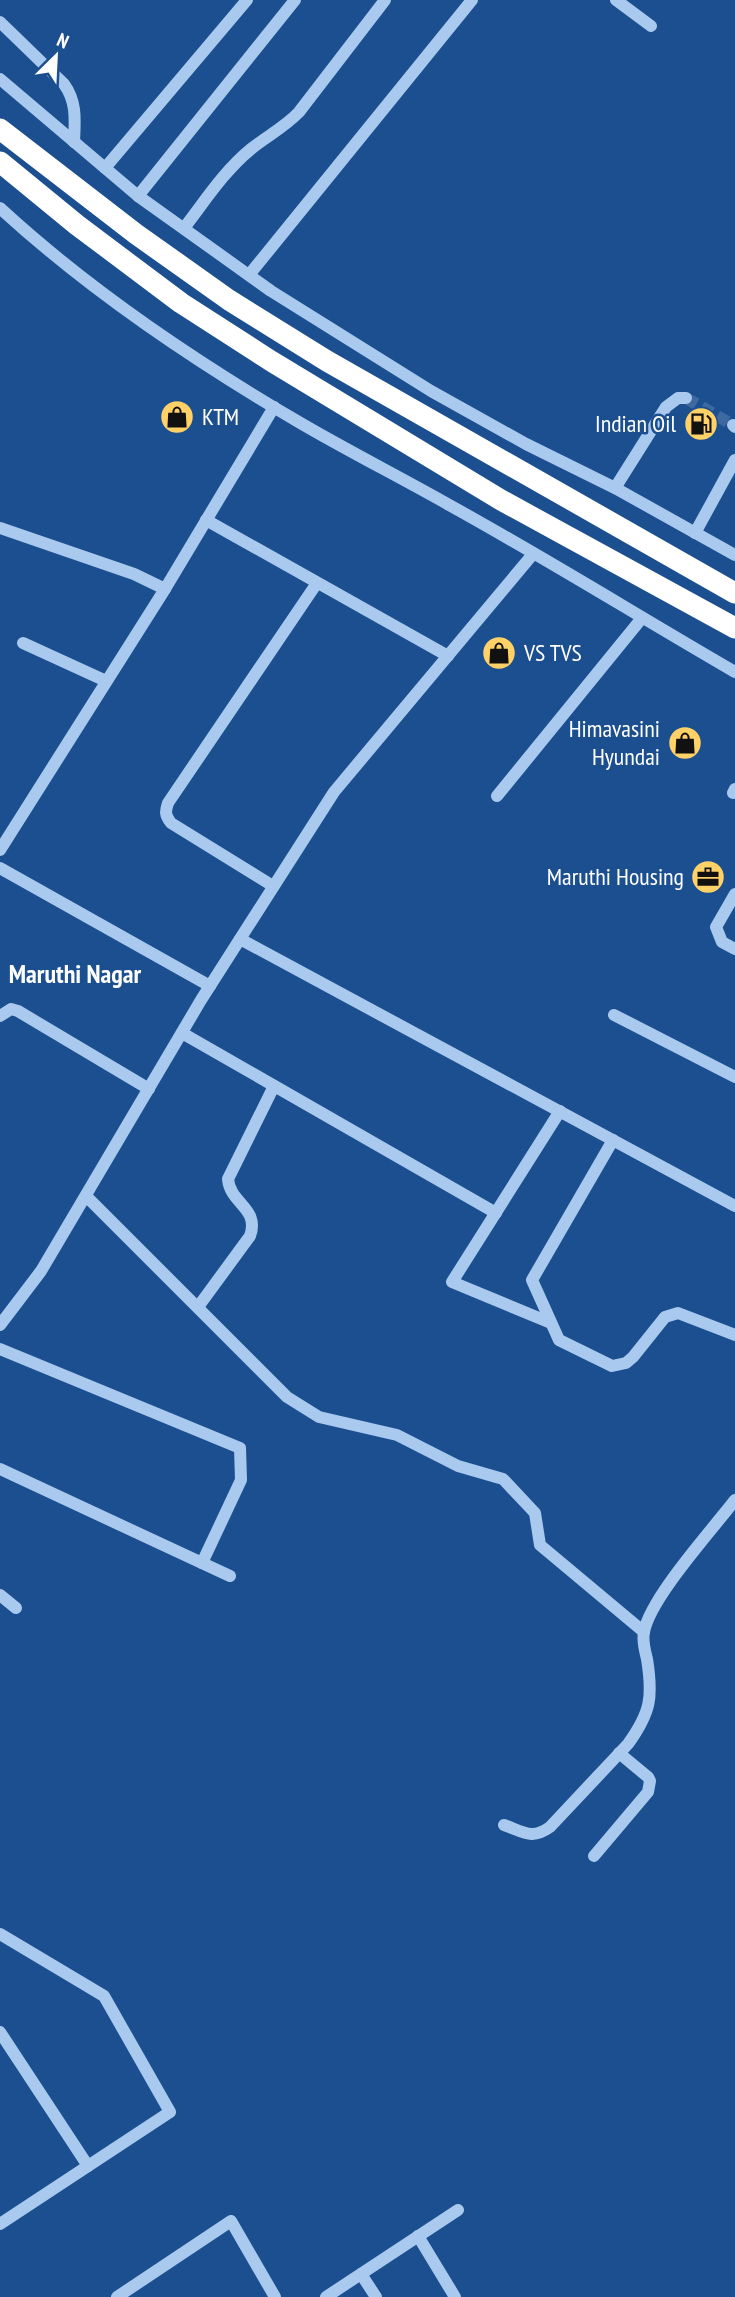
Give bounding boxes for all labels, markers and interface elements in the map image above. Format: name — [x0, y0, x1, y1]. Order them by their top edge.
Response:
north arrow — [21, 21, 91, 91]
text: N — [53, 27, 72, 54]
shop icon: KTM — [158, 398, 196, 436]
place label: KTM — [202, 401, 239, 432]
fuel station icon: Indian Oil — [682, 405, 720, 443]
place label: Indian Oil — [595, 408, 676, 439]
shop icon: VS TVS — [480, 634, 518, 672]
place label: VS TVS — [523, 637, 582, 668]
place label: Himavasini Hyundai — [569, 713, 660, 772]
shop icon: Himavasini Hyundai — [666, 724, 704, 762]
office icon: Maruthi Housing — [689, 858, 727, 896]
place label: Maruthi Housing — [547, 861, 684, 892]
district label: Maruthi Nagar — [9, 957, 142, 990]

